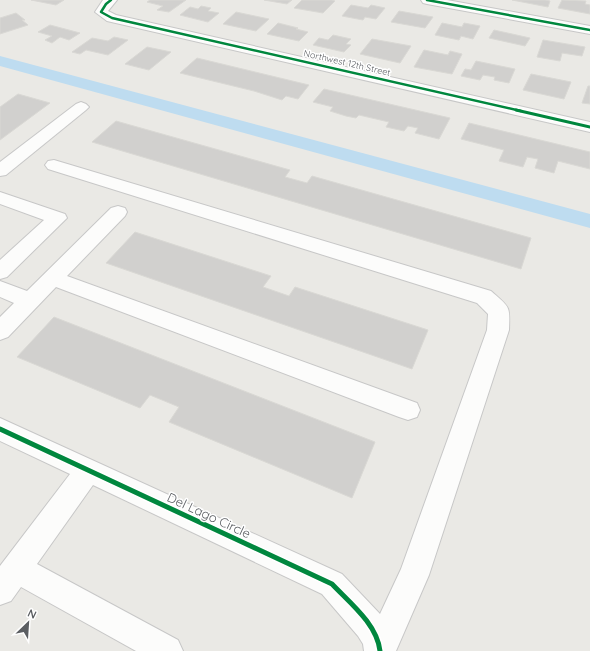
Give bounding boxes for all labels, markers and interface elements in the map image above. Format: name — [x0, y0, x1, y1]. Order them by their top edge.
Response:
street label: Northwest 12th Street — [303, 47, 392, 78]
street label: Del Lago Circle — [165, 489, 253, 541]
north arrow — [8, 603, 48, 643]
text: N — [26, 606, 39, 622]

